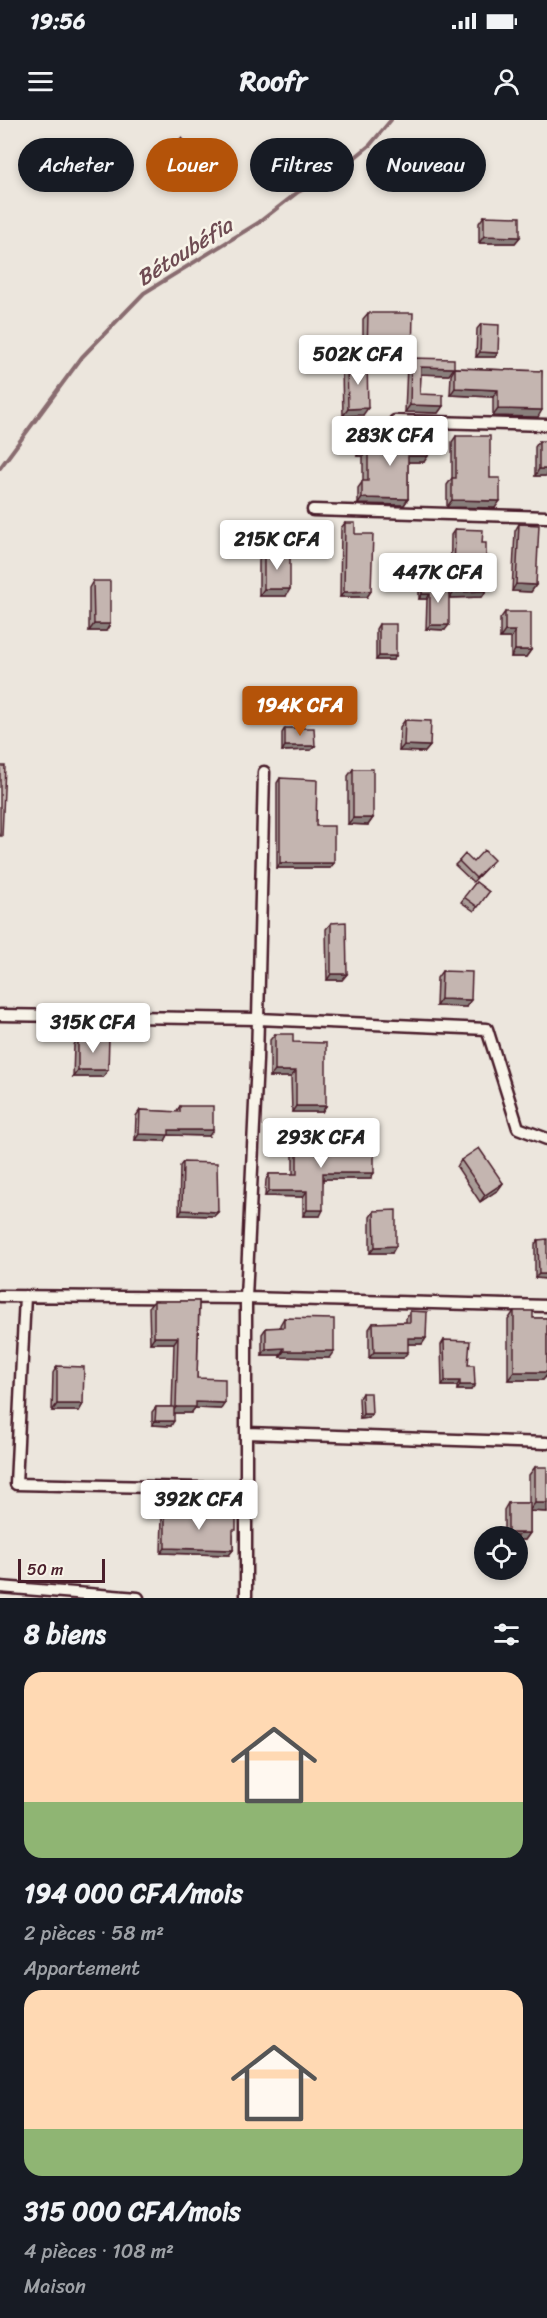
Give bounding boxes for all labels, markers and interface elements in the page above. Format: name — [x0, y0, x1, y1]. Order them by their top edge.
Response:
text: 19:56 — [30, 2, 86, 41]
text: Roofr — [240, 57, 307, 105]
icon: menu — [24, 65, 57, 98]
icon: person — [490, 65, 523, 98]
chip: Acheter — [18, 138, 134, 192]
chip: Louer — [146, 138, 238, 192]
chip: Filtres — [250, 138, 354, 192]
chip: Nouveau — [366, 138, 486, 192]
water label: Bétoubéfia — [128, 205, 242, 297]
pin: 502K CFA — [296, 335, 420, 386]
text: 502K CFA — [313, 337, 403, 372]
pin: 283K CFA — [328, 416, 452, 467]
text: 283K CFA — [346, 418, 434, 453]
pin: 215K CFA — [215, 520, 339, 571]
text: 215K CFA — [234, 522, 320, 557]
pin: 447K CFA — [376, 553, 500, 604]
text: 447K CFA — [393, 555, 483, 590]
pin: 194K CFA — [238, 686, 362, 737]
text: 194K CFA — [256, 688, 344, 723]
pin: 315K CFA — [31, 1003, 155, 1054]
text: 315K CFA — [50, 1005, 136, 1040]
pin: 293K CFA — [259, 1118, 383, 1169]
text: 293K CFA — [277, 1120, 365, 1155]
pin: 392K CFA — [137, 1480, 261, 1531]
text: 392K CFA — [155, 1482, 243, 1517]
map controls — [474, 1526, 528, 1580]
button: locate — [474, 1526, 528, 1580]
text: 50 m — [27, 1555, 63, 1584]
scale bar — [18, 1556, 105, 1584]
text: 8 biens — [24, 1611, 106, 1657]
icon: filters — [490, 1618, 523, 1651]
icon: home — [220, 1711, 328, 1819]
text: 194 000 CFA/mois — [24, 1870, 243, 1916]
text: 2 pièces · 58 m² — [24, 1916, 164, 1951]
text: Appartement — [24, 1951, 140, 1986]
icon: home — [220, 2029, 328, 2137]
text: 315 000 CFA/mois — [24, 2188, 241, 2234]
text: 4 pièces · 108 m² — [24, 2234, 174, 2269]
text: Maison — [24, 2269, 86, 2304]

